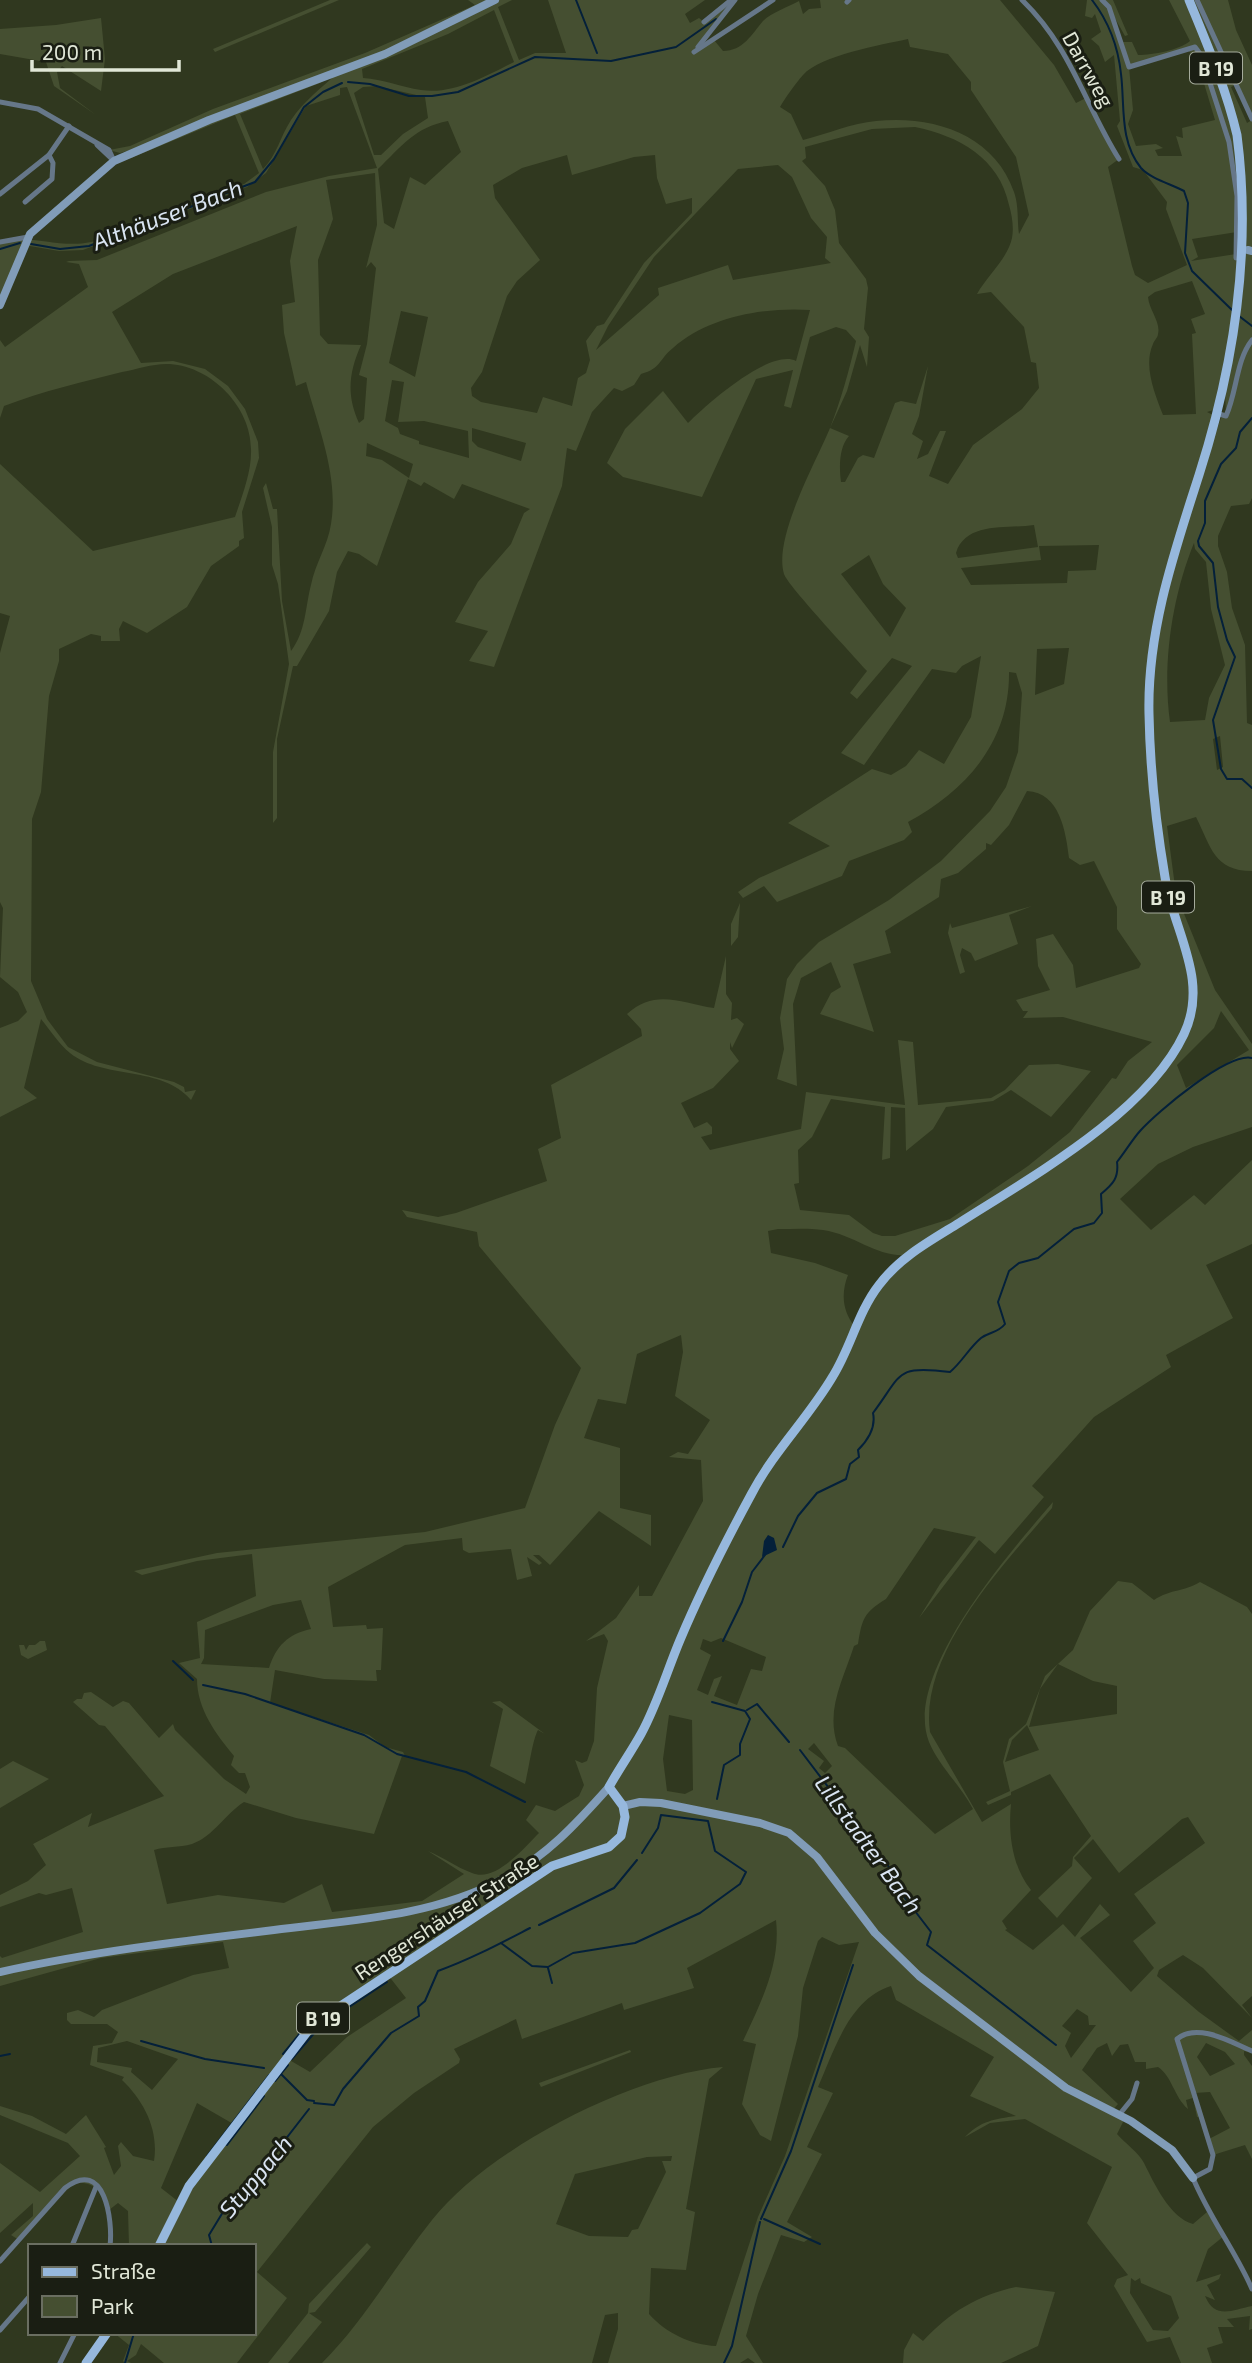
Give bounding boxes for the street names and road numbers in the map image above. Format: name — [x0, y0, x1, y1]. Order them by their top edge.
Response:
street label: Darrweg — [1058, 27, 1120, 111]
road number: B 19 — [1190, 52, 1242, 83]
road number: B 19 — [1142, 882, 1194, 912]
street label: Rengershäuser Straße — [350, 1847, 542, 1985]
road number: B 19 — [297, 2002, 349, 2034]

